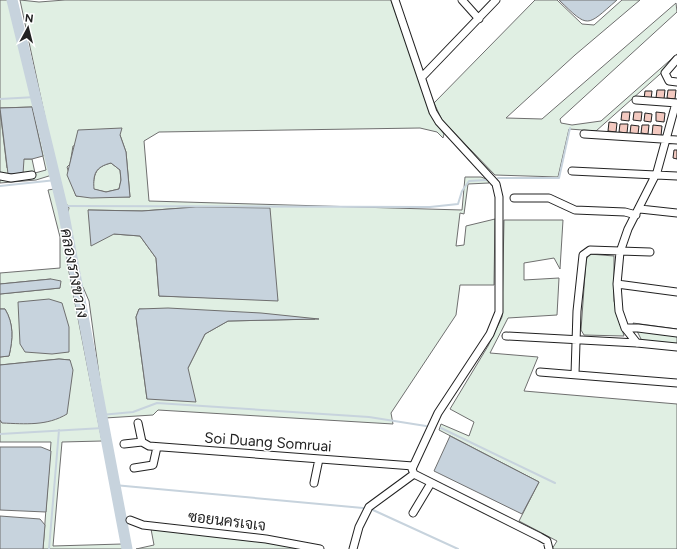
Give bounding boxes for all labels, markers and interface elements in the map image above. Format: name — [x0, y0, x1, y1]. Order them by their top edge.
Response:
north arrow — [8, 8, 48, 48]
text: N — [24, 12, 34, 26]
water label: คลองรางขวาง — [56, 227, 93, 320]
street label: Soi Duang Somruai — [204, 429, 332, 455]
street label: ซอยนครเจเจ — [187, 507, 267, 535]

